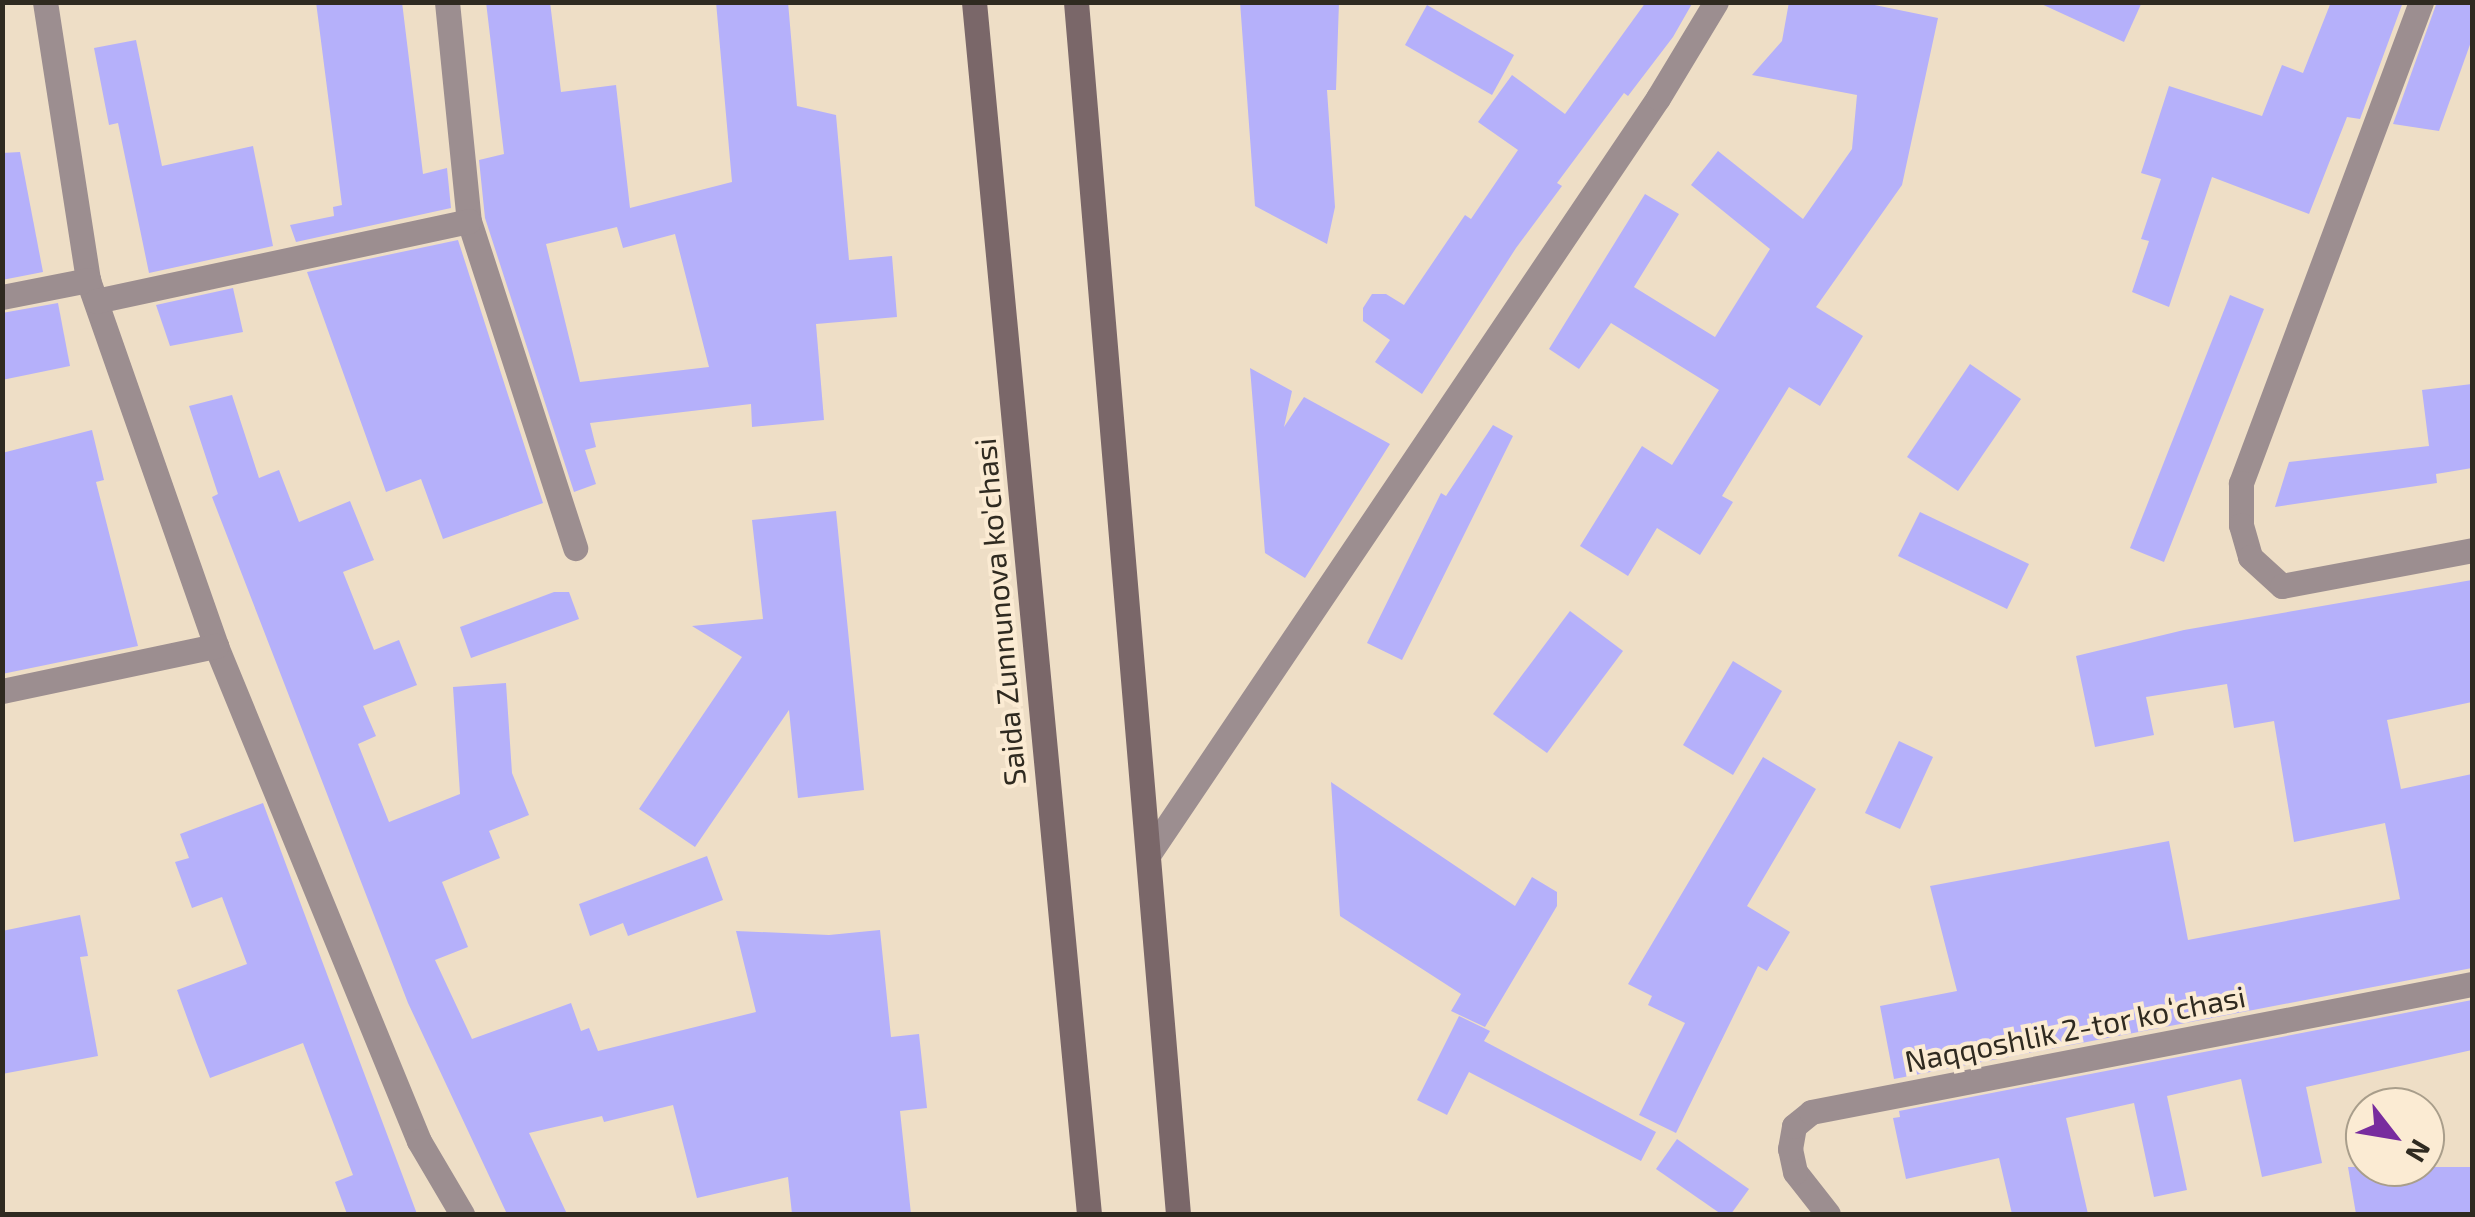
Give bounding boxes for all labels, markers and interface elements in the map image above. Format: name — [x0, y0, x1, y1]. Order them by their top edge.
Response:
street label: Saida Zunnunova ko'chasi — [966, 437, 1032, 787]
street label: Naqqoshlik 2-tor koʻchasi — [1901, 977, 2249, 1079]
north arrow — [2345, 1087, 2445, 1187]
text: N — [2399, 1134, 2439, 1169]

